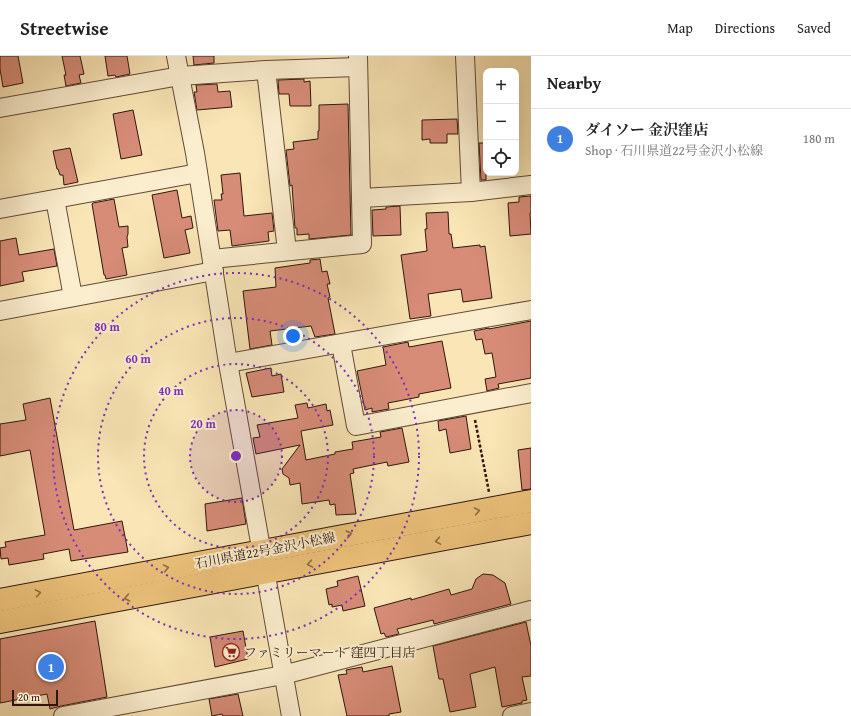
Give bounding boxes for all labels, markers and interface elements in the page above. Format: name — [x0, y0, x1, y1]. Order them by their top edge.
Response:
text: Streetwise — [20, 14, 109, 42]
text: Map — [667, 18, 693, 38]
text: Directions — [715, 18, 775, 38]
text: Saved — [797, 18, 831, 38]
map controls — [483, 68, 519, 176]
button: + — [483, 68, 519, 104]
text: Nearby — [547, 70, 601, 95]
button: − — [483, 104, 519, 140]
text: ダイソー 金沢窪店 — [585, 119, 708, 140]
text: 1 — [557, 129, 563, 148]
text: 180 m — [803, 129, 835, 148]
button: locate — [483, 140, 519, 176]
text: Shop · 石川県道22号金沢小松線 — [585, 141, 763, 160]
text: 80 m — [94, 318, 120, 335]
your location — [283, 326, 303, 346]
text: 60 m — [125, 350, 151, 367]
text: 40 m — [158, 382, 184, 399]
text: 20 m — [190, 415, 216, 432]
centre of rings — [229, 449, 243, 463]
one-way arrow — [474, 507, 480, 515]
street label: 石川県道22号金沢小松線 — [193, 528, 337, 573]
one-way arrow — [346, 531, 352, 539]
one-way arrow — [435, 536, 441, 544]
one-way arrow — [307, 560, 313, 568]
one-way arrow — [163, 564, 169, 573]
one-way arrow — [35, 589, 41, 597]
one-way arrow — [124, 594, 130, 602]
supermarket icon: ファミリーマート 窪四丁目店 — [221, 642, 241, 662]
place label: ファミリーマート 窪四丁目店 — [244, 643, 416, 662]
pin: 1 — [38, 652, 64, 682]
scale bar — [12, 688, 58, 707]
text: 20 m — [18, 689, 40, 705]

